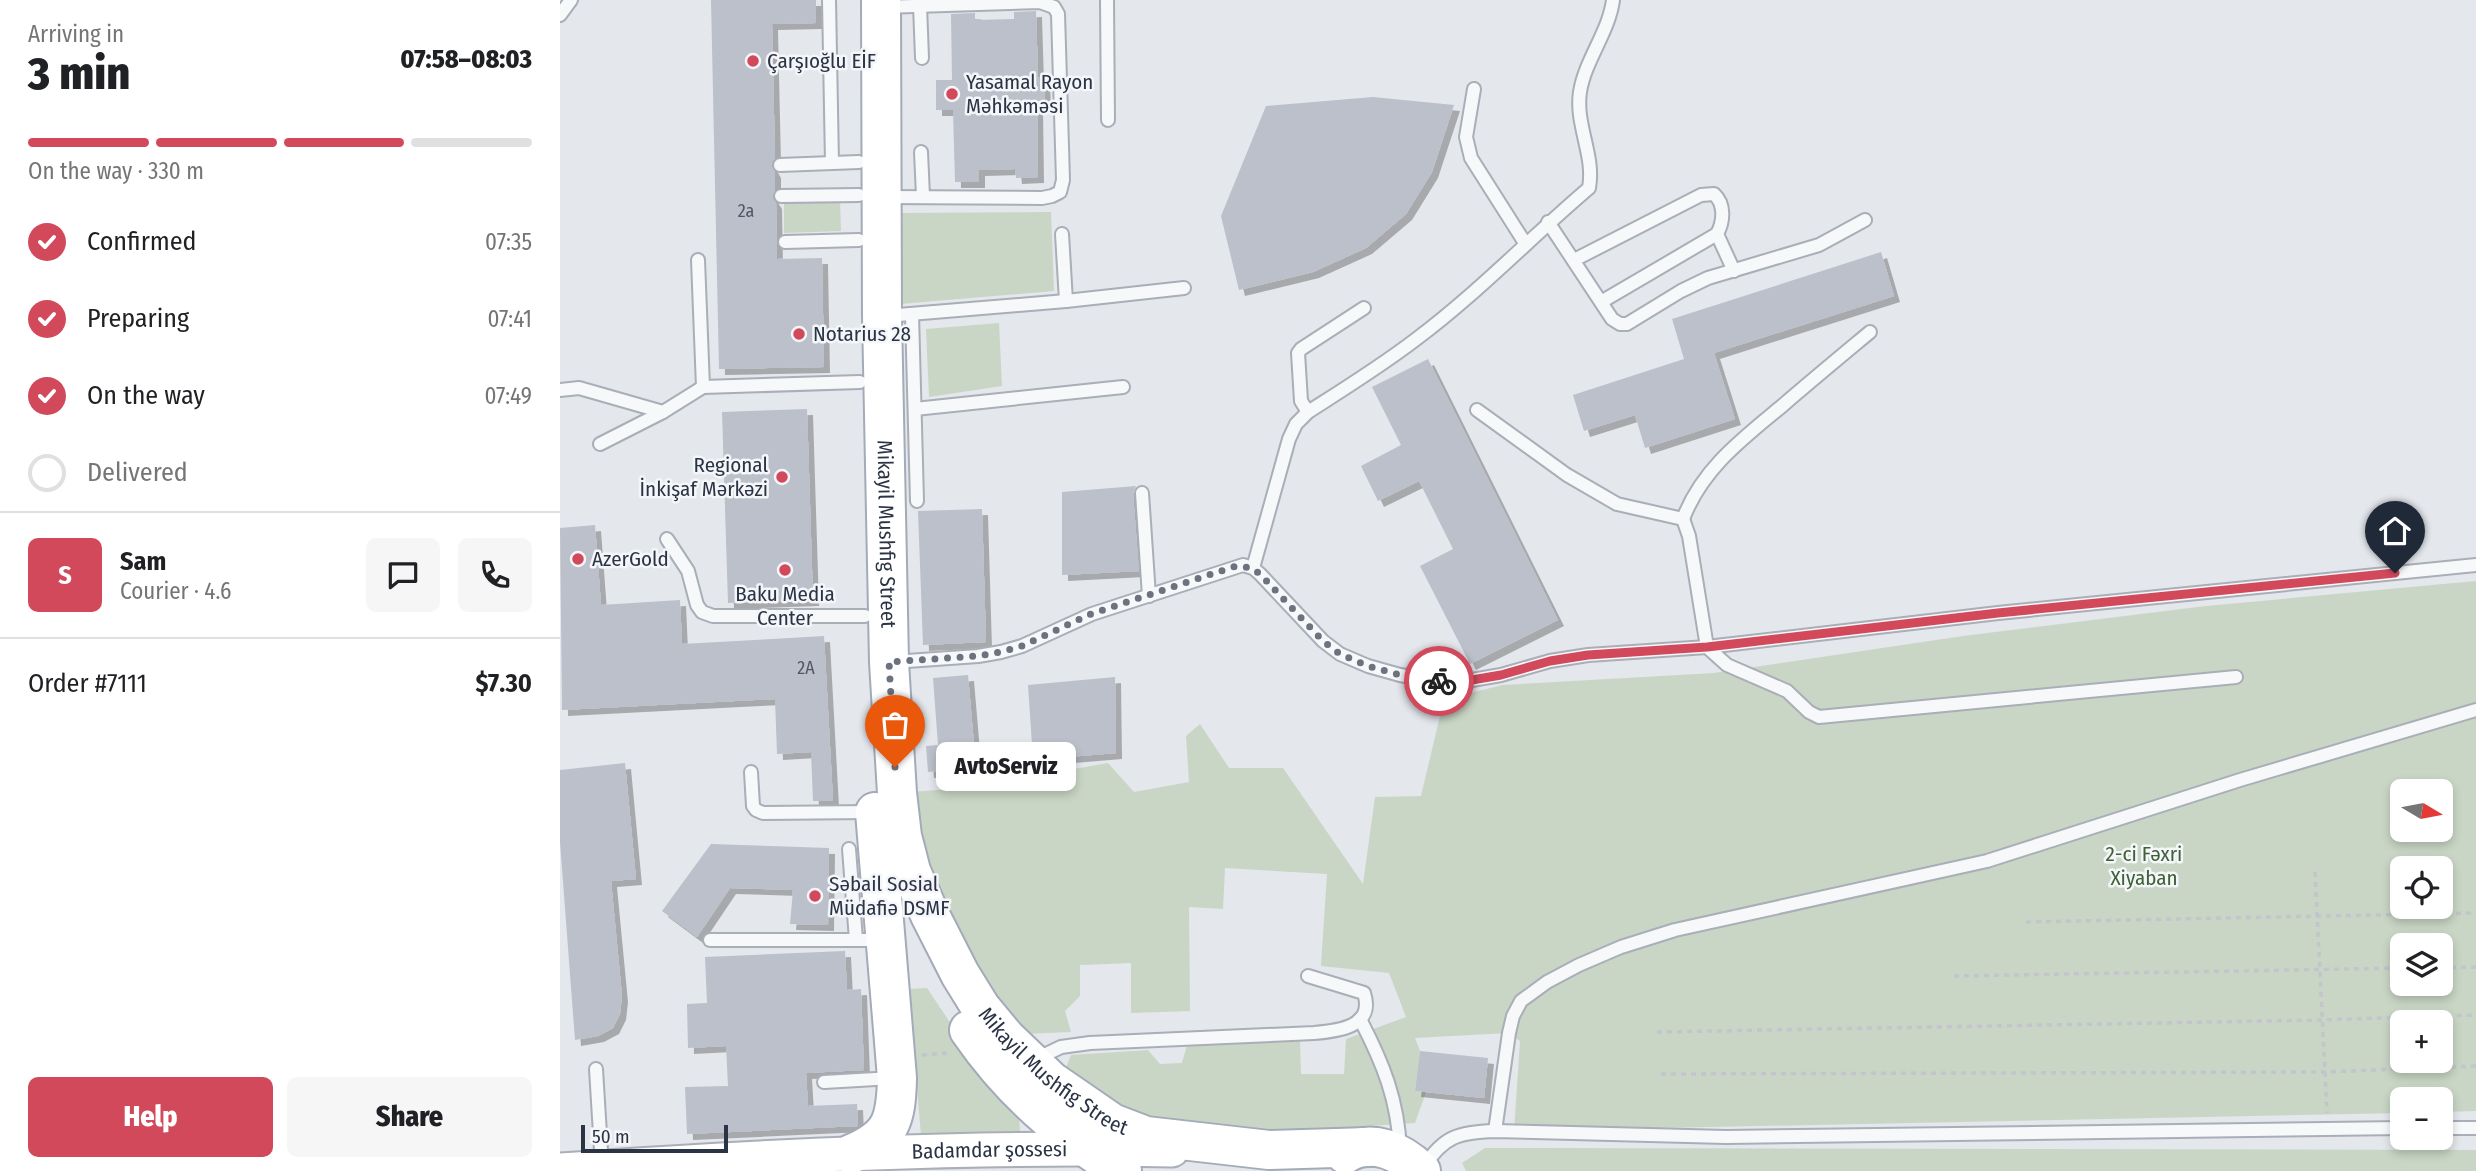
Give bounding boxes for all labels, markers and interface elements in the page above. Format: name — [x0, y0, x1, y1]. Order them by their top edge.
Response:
text: Arriving in — [28, 20, 124, 48]
text: 07:58–08:03 — [400, 44, 532, 75]
text: 3 min — [28, 46, 130, 101]
place label: Çarşıoğlu EİF — [767, 48, 876, 74]
marker: Çarşıoğlu EİF — [745, 53, 761, 69]
place label: Yasamal Rayon Məhkəməsi — [966, 69, 1093, 119]
marker: Yasamal Rayon Məhkəməsi — [944, 86, 960, 102]
text: On the way · 330 m — [28, 157, 204, 185]
house number: 2a — [738, 200, 754, 222]
icon: check — [28, 223, 66, 261]
text: Confirmed — [87, 226, 197, 257]
text: 07:35 — [485, 228, 532, 256]
icon: check — [28, 300, 66, 338]
text: Preparing — [87, 303, 189, 334]
text: 07:41 — [487, 305, 532, 333]
place label: Notarius 28 — [813, 321, 911, 347]
marker: Notarius 28 — [791, 326, 807, 342]
icon: check — [28, 377, 66, 415]
text: On the way — [87, 380, 205, 411]
text: 07:49 — [484, 382, 532, 410]
street label: Mikayil Mushfig Street — [872, 440, 901, 628]
place label: Regional İnkişaf Mərkəzi — [640, 452, 768, 502]
text: Delivered — [87, 457, 188, 488]
marker: Regional İnkişaf Mərkəzi — [774, 469, 790, 485]
pin — [2365, 501, 2425, 573]
icon: home — [2376, 512, 2414, 550]
button: chat — [366, 538, 440, 612]
button: phone — [458, 538, 532, 612]
text: Sam — [120, 546, 166, 577]
place label: AzerGold — [592, 546, 669, 572]
marker: AzerGold — [570, 551, 586, 567]
text: S — [58, 560, 72, 591]
marker: Baku Media Center — [777, 562, 793, 578]
text: Courier · 4.6 — [120, 577, 231, 605]
place label: Baku Media Center — [735, 581, 835, 631]
courier — [1404, 646, 1474, 716]
house number: 2А — [797, 657, 815, 679]
icon: bike — [1420, 662, 1458, 700]
text: Order #7111 — [28, 668, 147, 699]
text: $7.30 — [476, 668, 532, 699]
pin — [865, 695, 925, 767]
icon: bag — [876, 706, 914, 744]
callout: AvtoServiz — [937, 742, 1077, 792]
text: AvtoServiz — [955, 752, 1057, 780]
north arrow — [2390, 779, 2454, 842]
map controls — [2390, 779, 2453, 1150]
park label: 2-ci Fəxri Xiyaban — [2106, 841, 2182, 891]
button: locate — [2390, 856, 2453, 919]
place label: Səbail Sosial Müdafiə DSMF — [829, 871, 949, 921]
marker: Səbail Sosial Müdafiə DSMF — [807, 888, 823, 904]
button: layers — [2390, 933, 2453, 996]
street label: Mikayil Mushfig Street — [973, 1002, 1132, 1141]
button: + — [2390, 1010, 2453, 1073]
button: Help — [28, 1077, 273, 1157]
button: Share — [287, 1077, 532, 1157]
button: − — [2390, 1087, 2453, 1150]
scale bar — [581, 1122, 728, 1154]
text: 50 m — [592, 1125, 630, 1148]
street label: Badamdar şossesi — [911, 1136, 1067, 1165]

